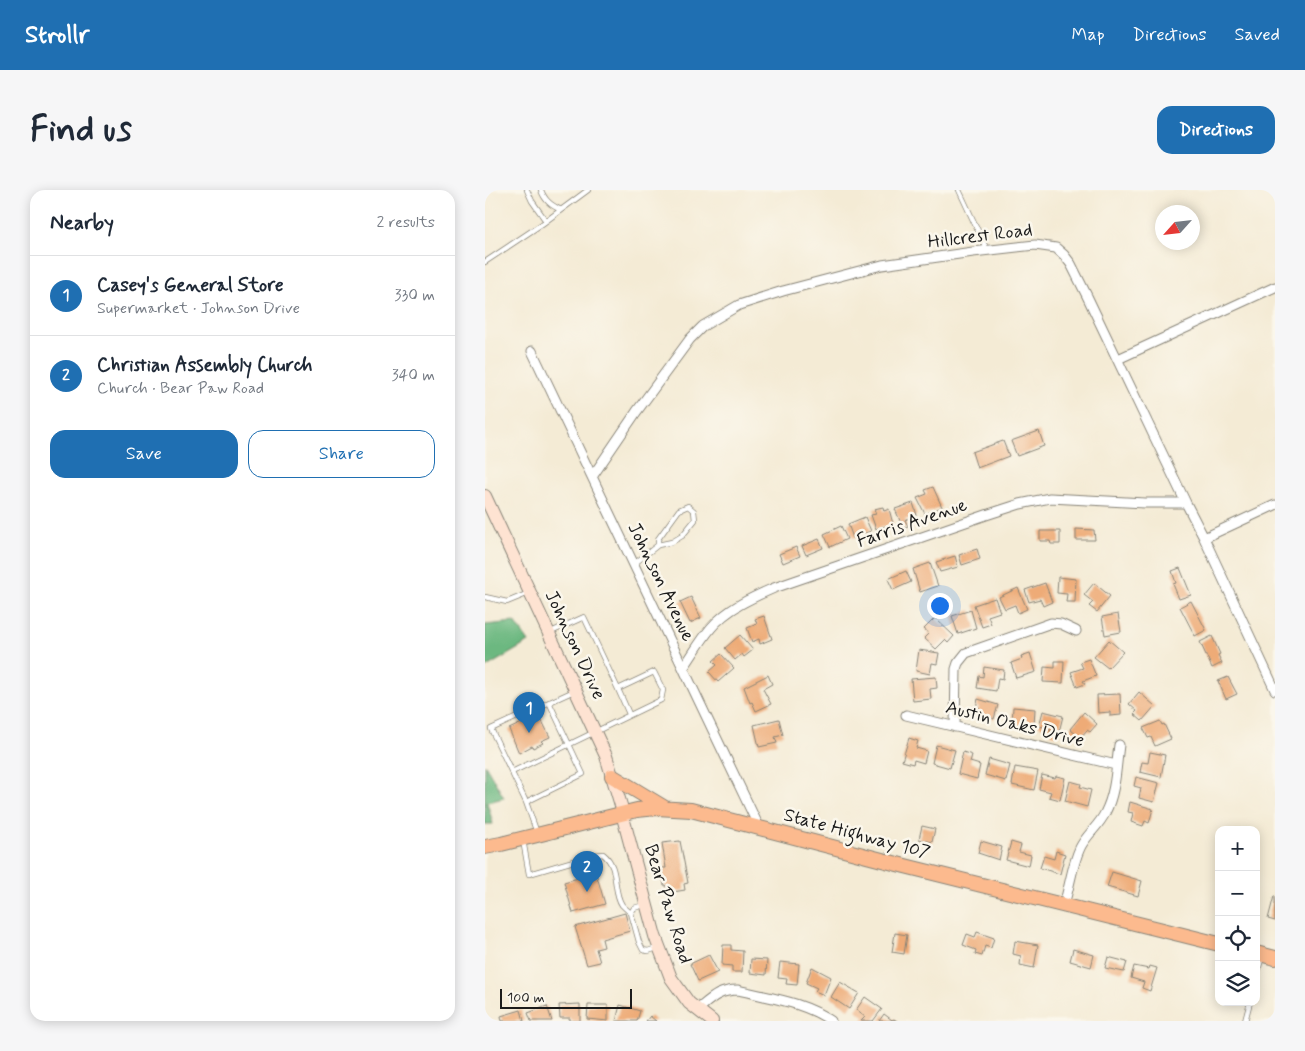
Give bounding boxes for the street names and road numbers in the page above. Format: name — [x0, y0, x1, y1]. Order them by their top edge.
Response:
street label: Hillcrest Road — [926, 217, 1034, 255]
street label: Farris Avenue — [853, 492, 971, 554]
street label: Johnson Avenue — [621, 518, 701, 646]
street label: Johnson Drive — [539, 586, 611, 704]
street label: Austin Oaks Drive — [943, 695, 1087, 753]
street label: State Highway 107 — [780, 802, 933, 868]
street label: Bear Paw Road — [638, 841, 698, 967]

